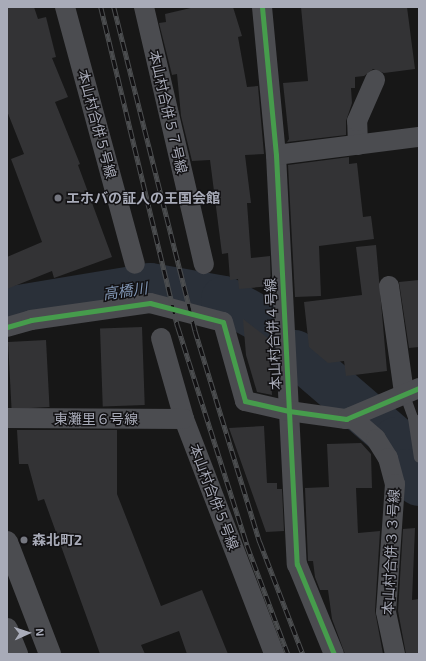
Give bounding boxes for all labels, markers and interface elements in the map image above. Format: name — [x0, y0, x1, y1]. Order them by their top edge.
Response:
street label: 本山村合併５７号線 — [146, 49, 190, 175]
street label: 本山村合併５号線 — [74, 68, 120, 180]
place label: エホバの証人の王国会館 — [66, 190, 220, 206]
marker: エホバの証人の王国会館 — [53, 193, 63, 203]
street label: 本山村合併４号線 — [262, 278, 284, 390]
water label: 高橋川 — [101, 279, 149, 303]
street label: 東灘里６号線 — [54, 411, 138, 427]
street label: 本山村合併５号線 — [186, 442, 242, 552]
street label: 本山村合併３３号線 — [379, 489, 403, 615]
place label: 森北町2 — [32, 532, 82, 548]
marker: 森北町2 — [19, 535, 29, 545]
north arrow — [8, 613, 48, 653]
text: N — [34, 628, 47, 637]

